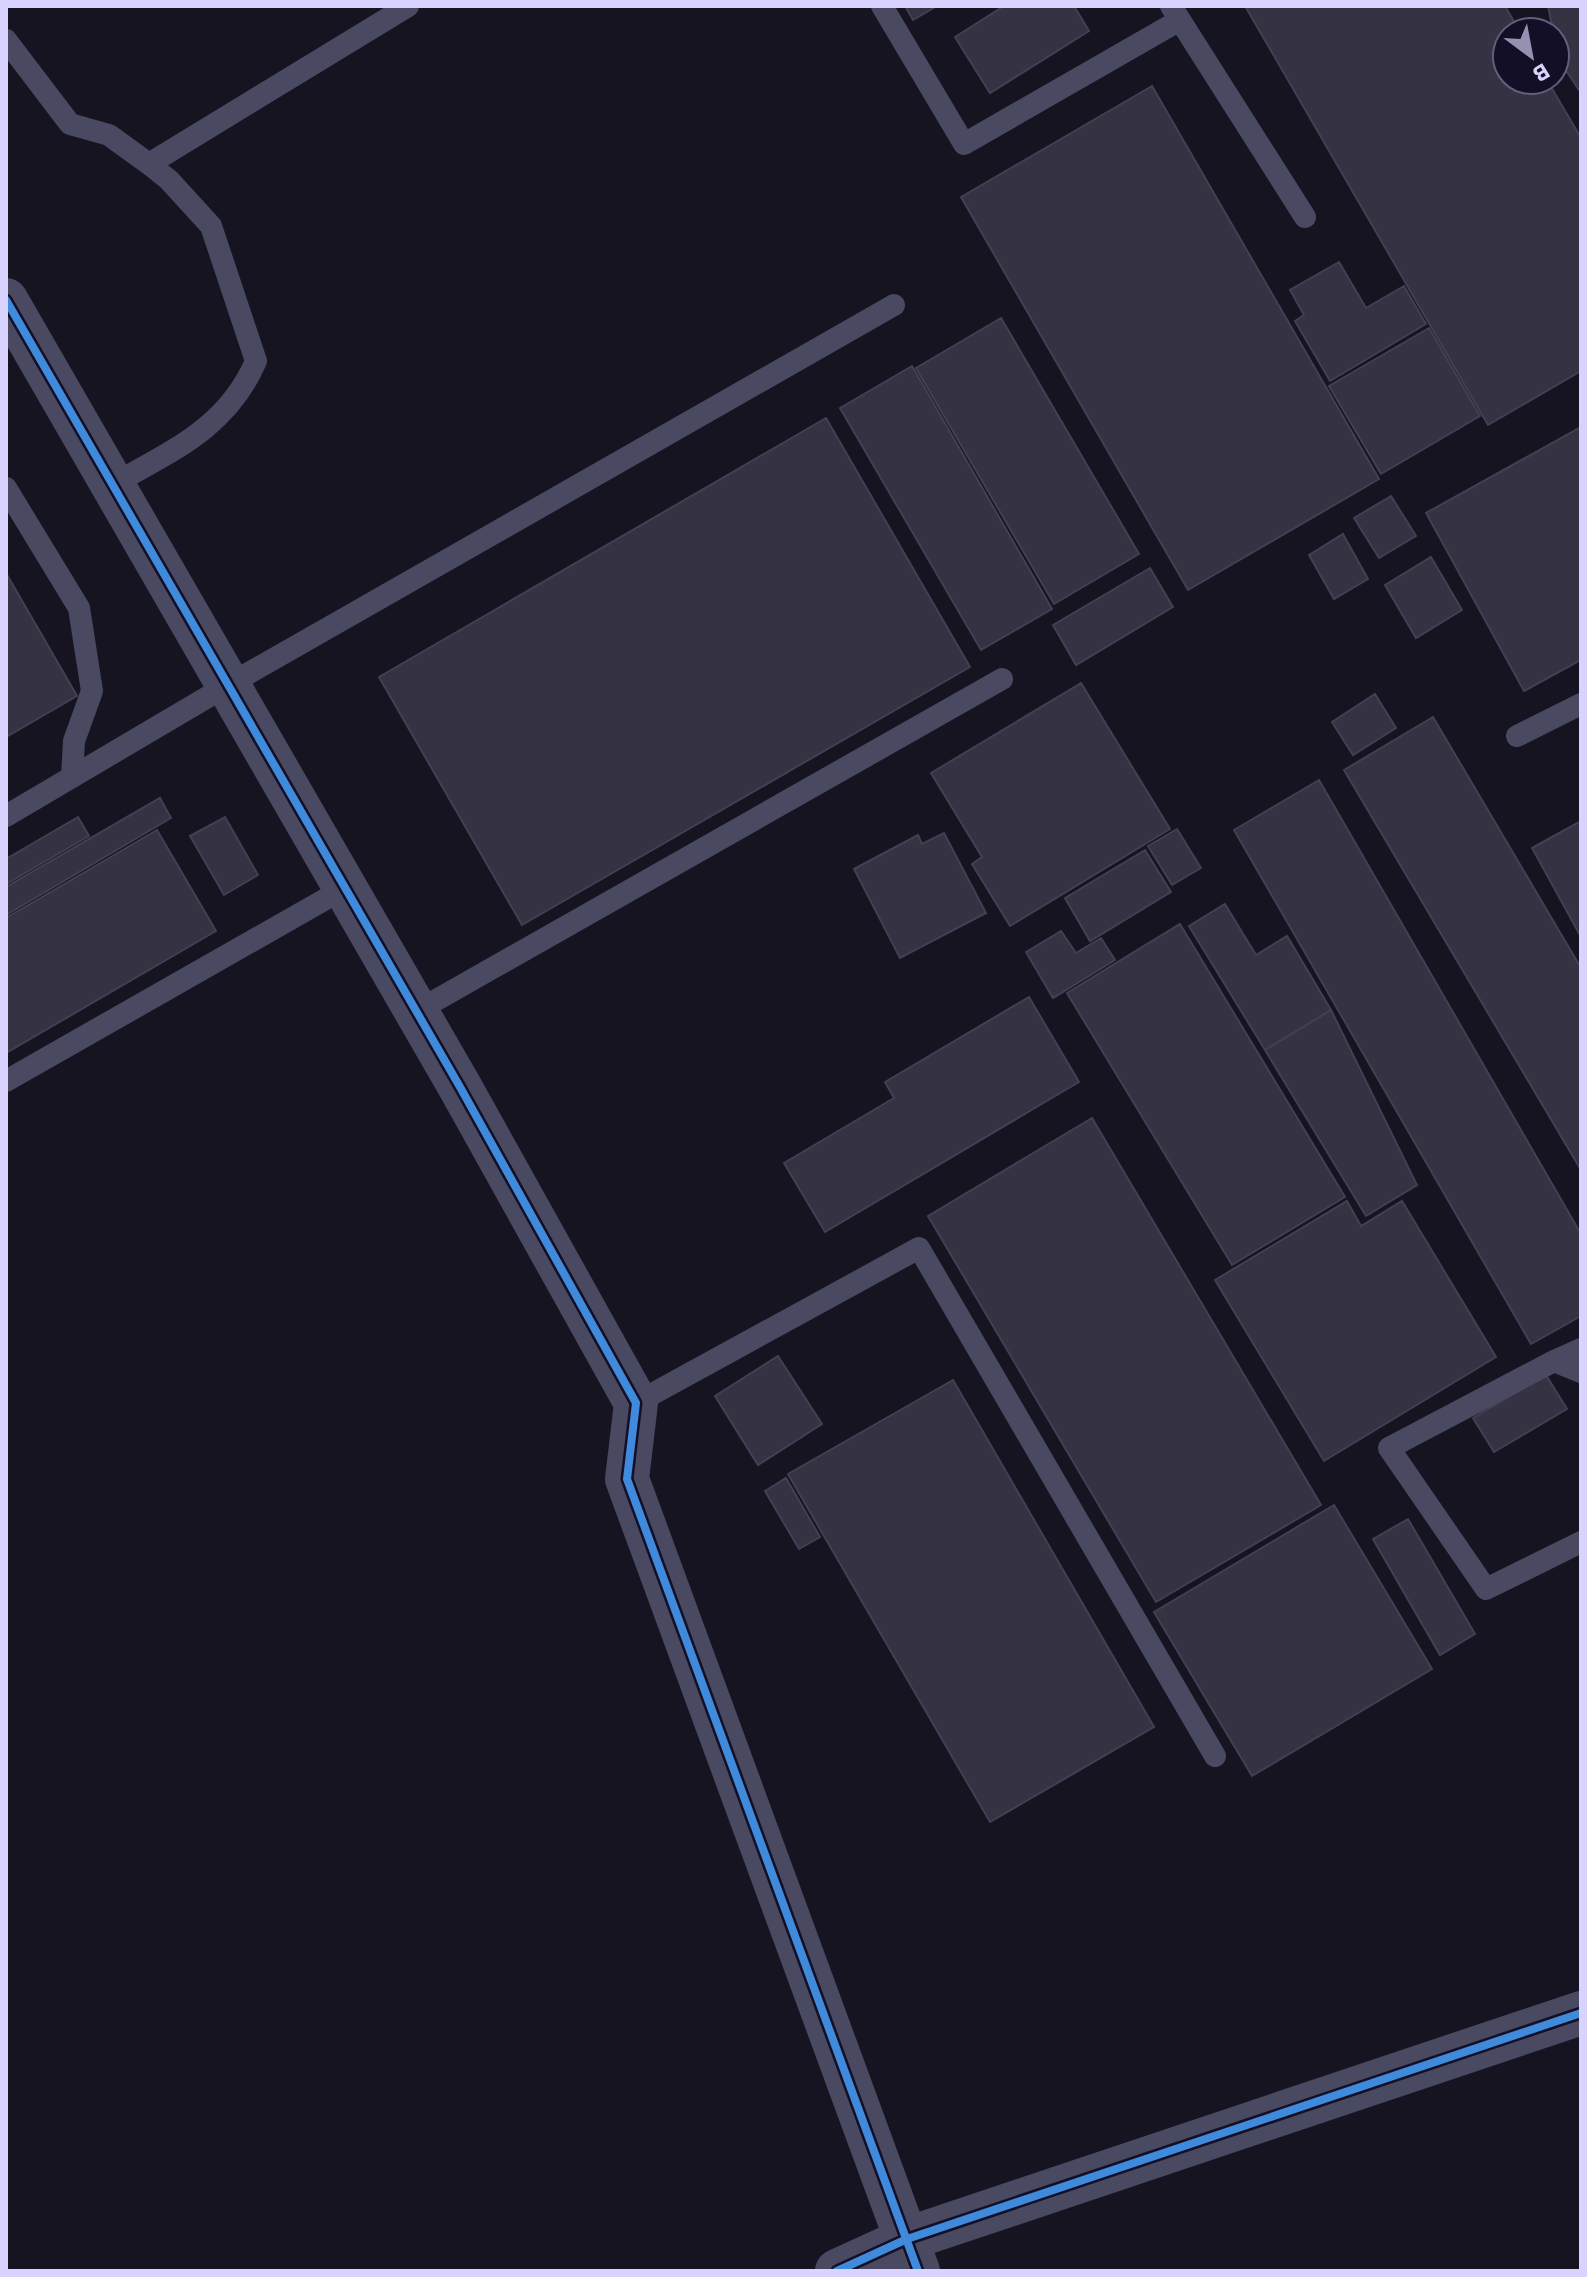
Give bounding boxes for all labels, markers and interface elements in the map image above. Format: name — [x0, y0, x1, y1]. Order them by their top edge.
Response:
north arrow — [1491, 16, 1571, 96]
text: B — [1528, 57, 1556, 90]

